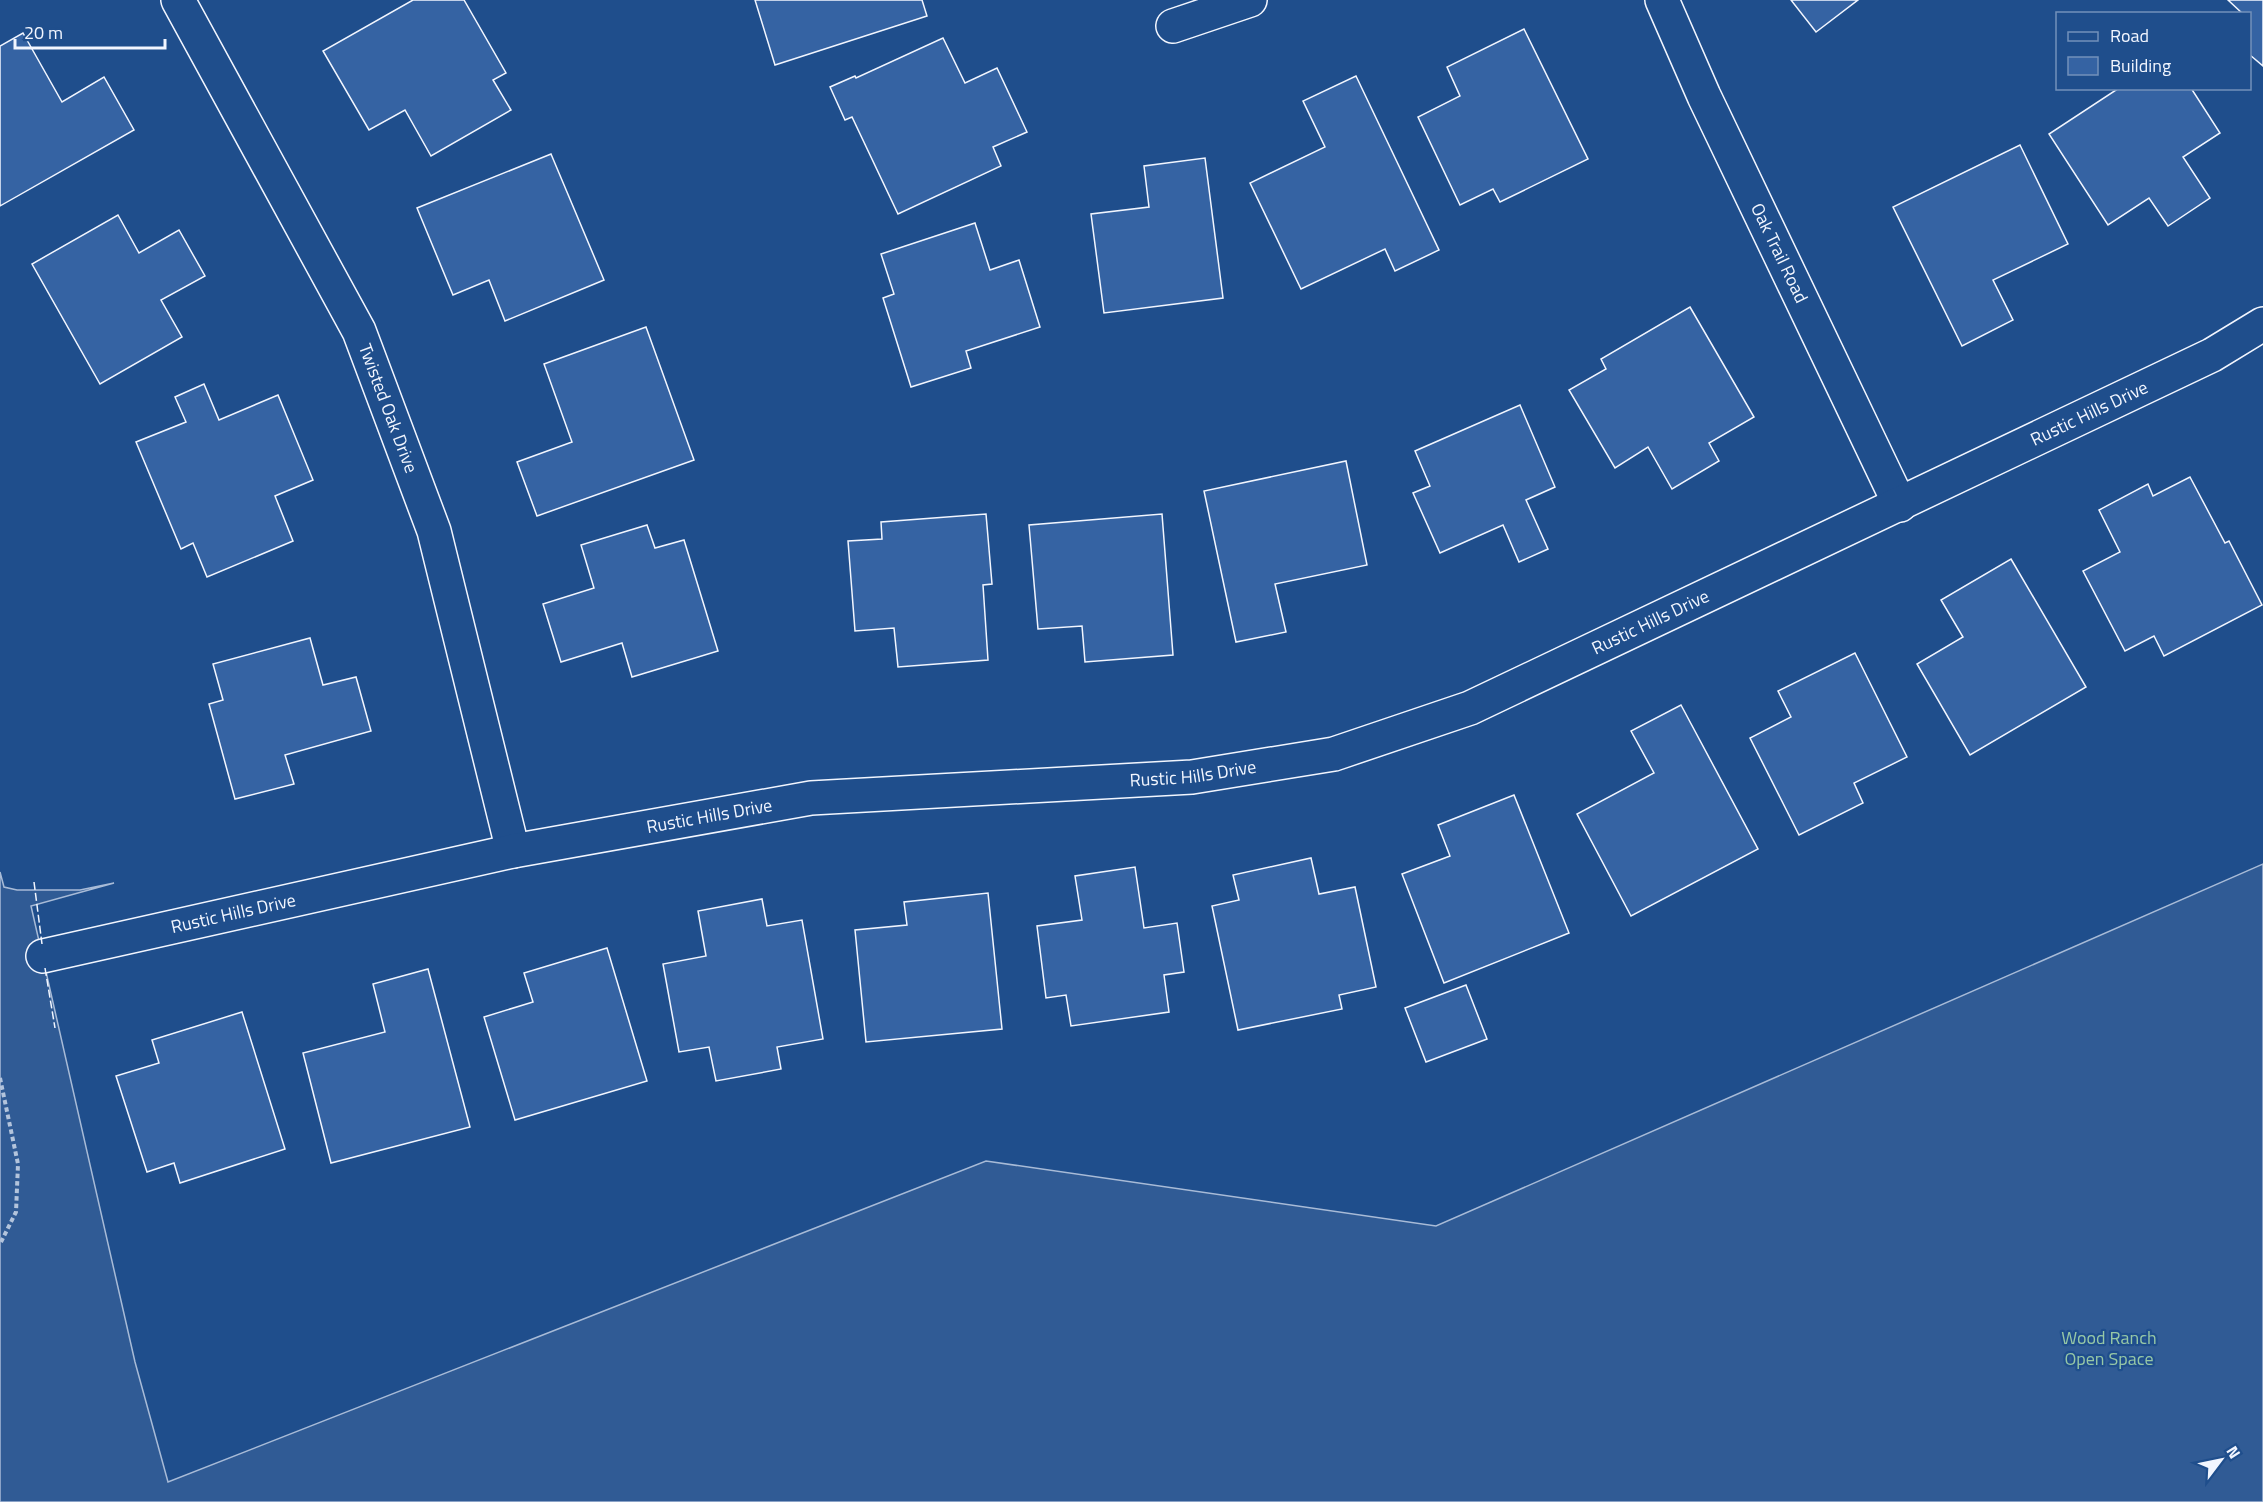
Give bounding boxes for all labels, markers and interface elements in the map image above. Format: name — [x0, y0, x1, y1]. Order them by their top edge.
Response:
scale bar — [15, 12, 165, 50]
legend — [2056, 12, 2251, 90]
text: 20 m — [24, 19, 63, 46]
text: Road — [2110, 22, 2149, 49]
text: Building — [2110, 52, 2171, 79]
street label: Oak Trail Road — [1744, 198, 1815, 307]
street label: Twisted Oak Drive — [352, 340, 425, 477]
street label: Rustic Hills Drive — [2026, 373, 2152, 452]
street label: Rustic Hills Drive — [1587, 582, 1713, 661]
street label: Rustic Hills Drive — [1129, 753, 1258, 793]
street label: Rustic Hills Drive — [644, 791, 774, 840]
street label: Rustic Hills Drive — [168, 886, 298, 940]
park label: Wood Ranch Open Space — [2061, 1324, 2157, 1372]
north arrow — [2191, 1430, 2251, 1490]
text: N — [2221, 1441, 2247, 1463]

